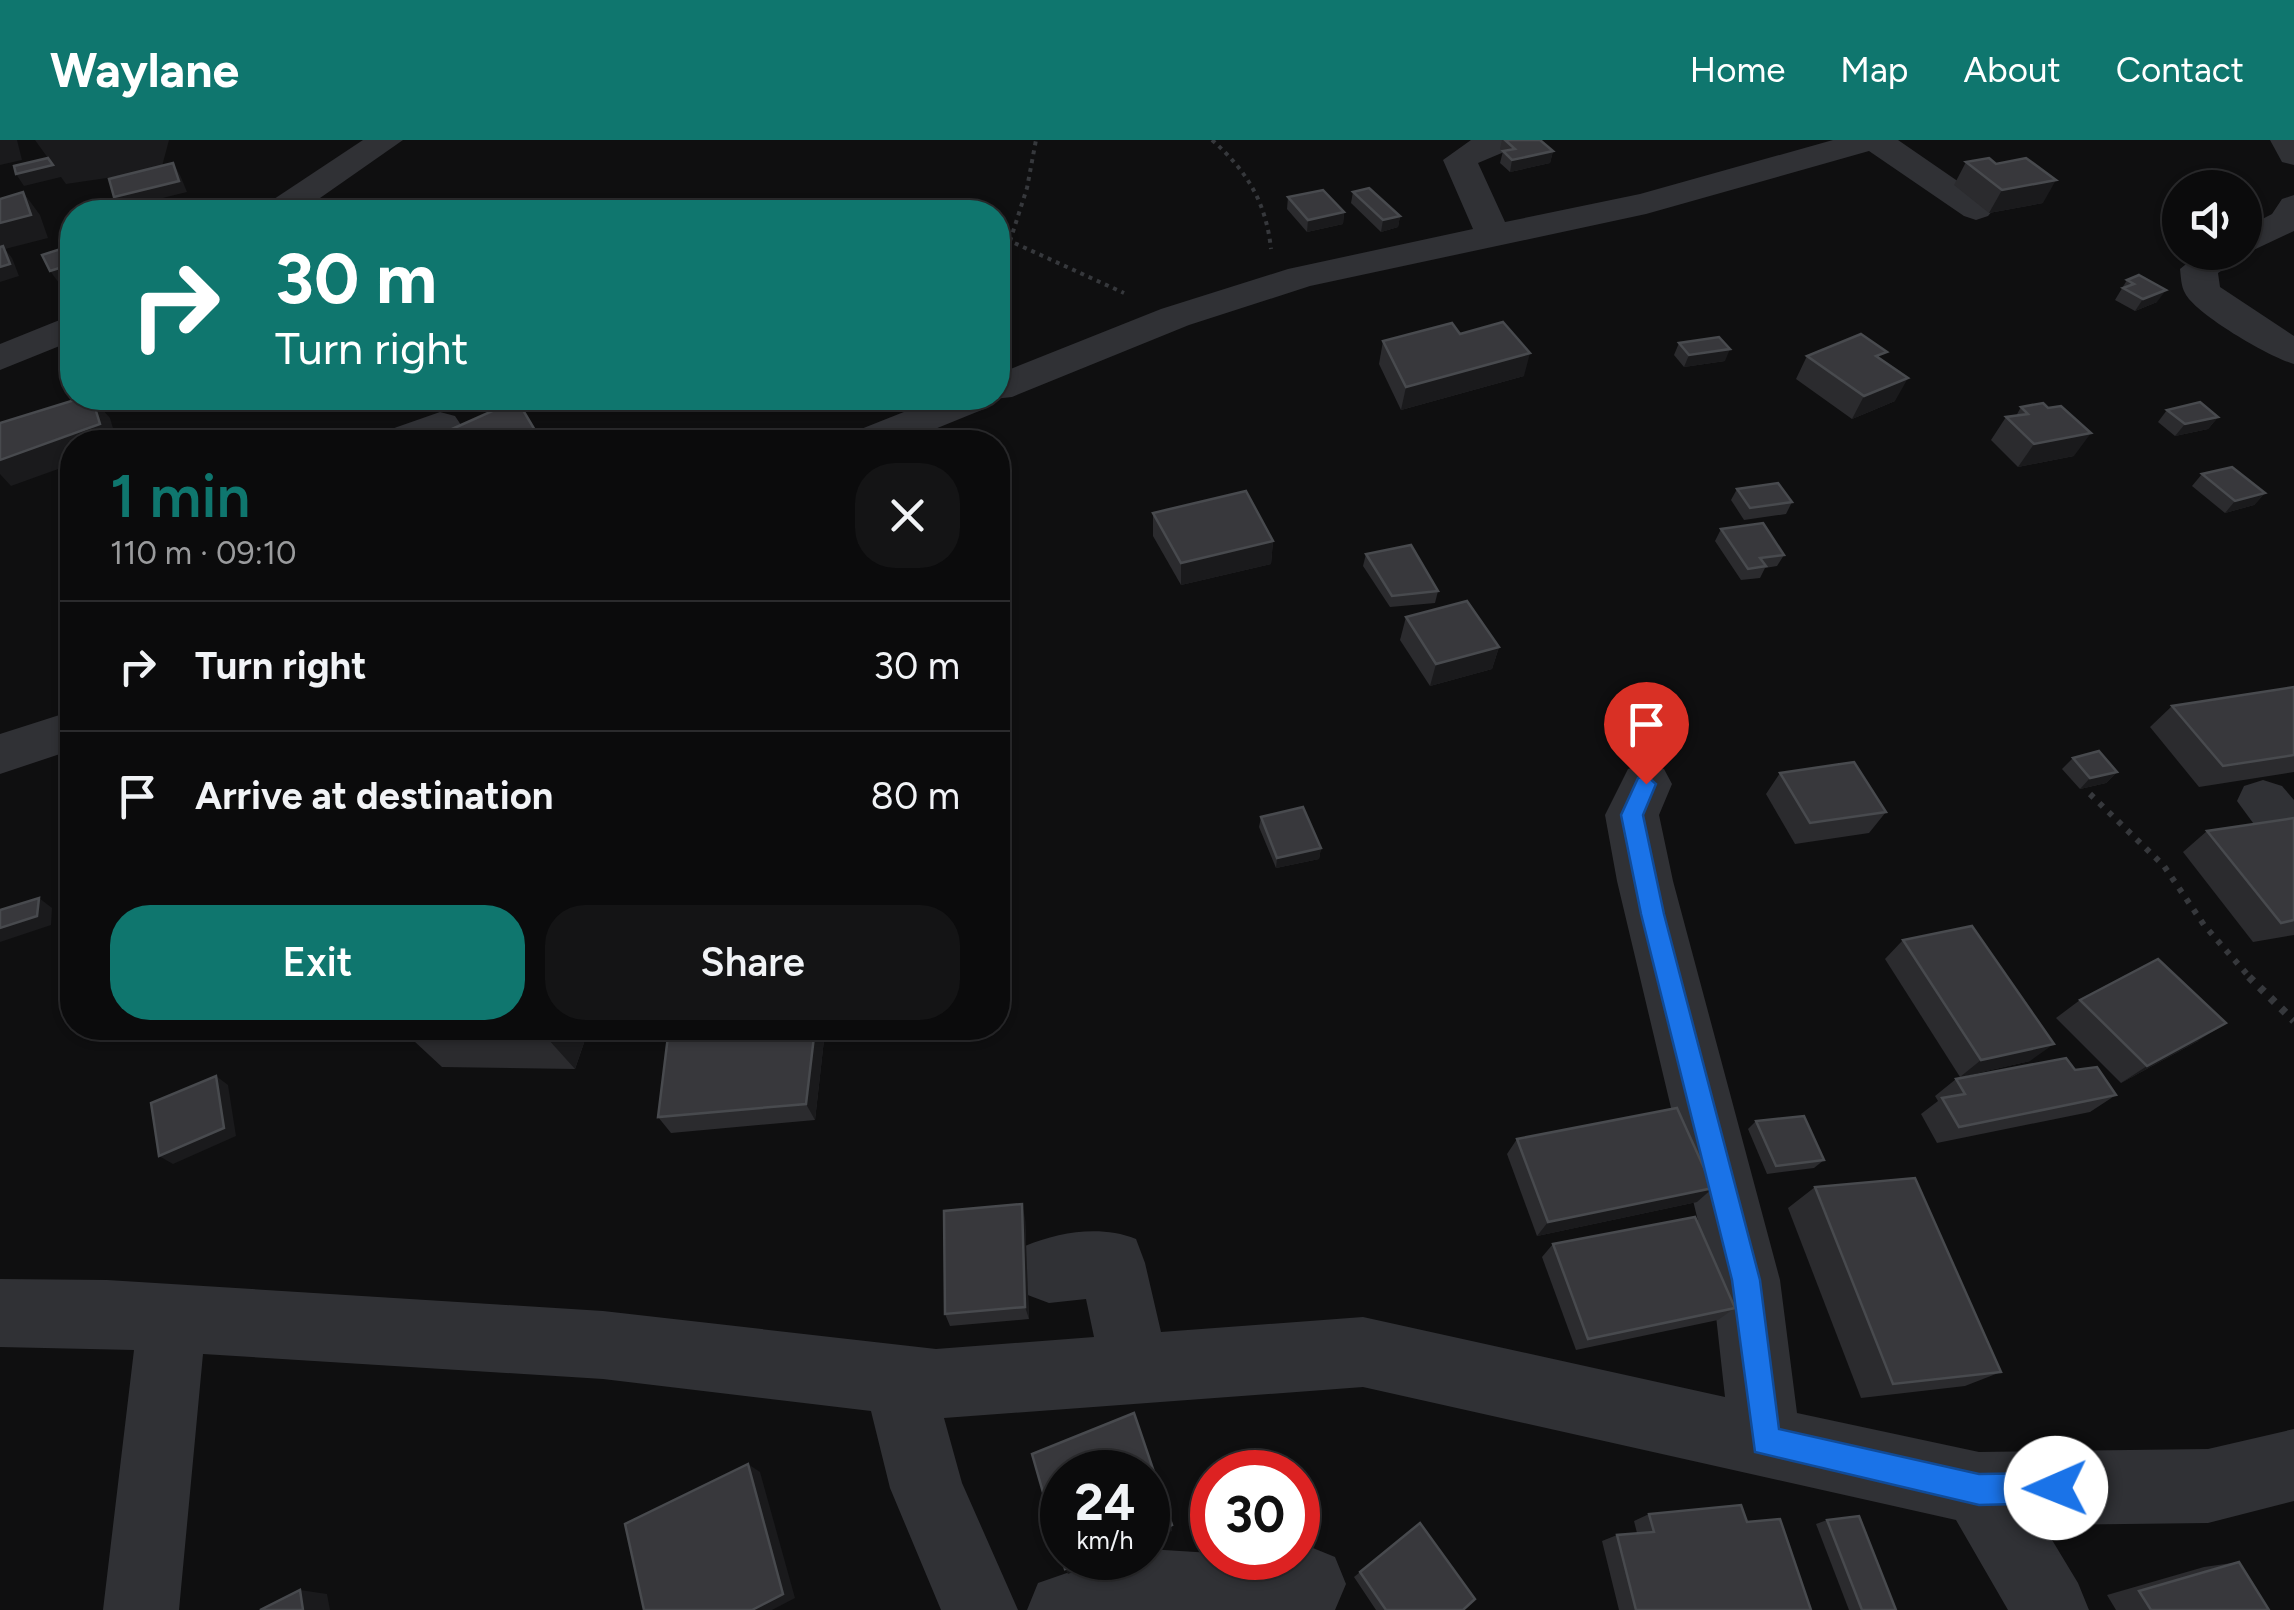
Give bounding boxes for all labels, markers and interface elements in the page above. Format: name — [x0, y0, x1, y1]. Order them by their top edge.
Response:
text: Waylane — [50, 41, 239, 99]
text: Home — [1690, 49, 1785, 91]
text: Map — [1840, 49, 1909, 91]
text: About — [1964, 49, 2061, 91]
text: Contact — [2116, 49, 2244, 91]
map controls — [2162, 170, 2262, 270]
button: sound — [2162, 170, 2262, 270]
text: 30 m — [275, 236, 437, 321]
icon: right — [110, 240, 240, 370]
text: Turn right — [275, 321, 468, 375]
text: 1 min — [110, 460, 250, 532]
button: close — [855, 463, 960, 568]
text: 110 m · 09:10 — [110, 534, 296, 572]
icon: right — [110, 639, 165, 694]
text: Turn right — [195, 643, 367, 689]
text: 30 m — [873, 643, 960, 689]
pin — [1604, 682, 1689, 785]
icon: arrive — [1619, 697, 1674, 752]
icon: arrive — [110, 769, 165, 824]
text: Arrive at destination — [195, 773, 553, 819]
text: 80 m — [871, 773, 960, 819]
button: Exit — [110, 905, 525, 1020]
button: Share — [545, 905, 960, 1020]
position arrow — [2004, 1436, 2108, 1540]
speed limit sign: 30 — [1190, 1450, 1320, 1580]
text: 24 — [1075, 1472, 1135, 1533]
text: km/h — [1076, 1525, 1134, 1555]

